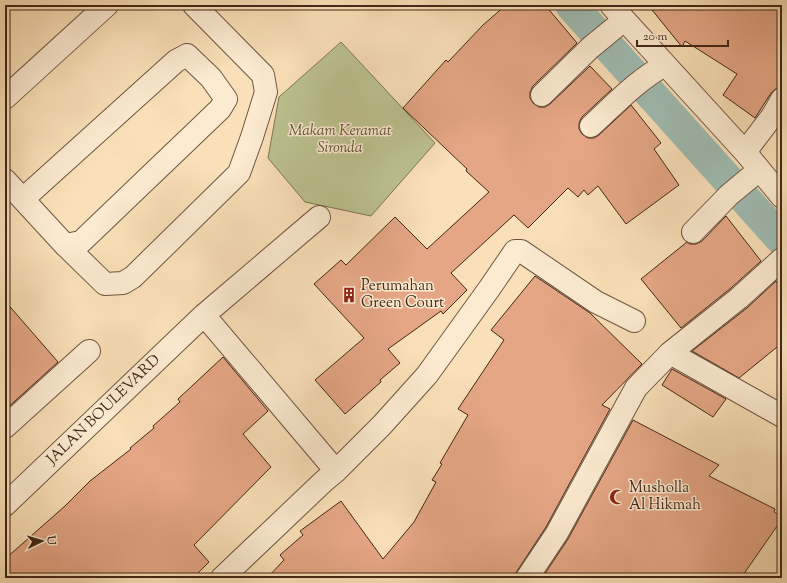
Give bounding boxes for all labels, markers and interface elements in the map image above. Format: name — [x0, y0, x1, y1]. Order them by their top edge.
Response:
scale bar — [637, 22, 728, 48]
text: 20 m — [643, 28, 668, 46]
park label: Makam Keramat Sironda — [289, 121, 392, 159]
place label: Perumahan Green Court — [361, 276, 444, 314]
building icon: Perumahan Green Court — [340, 286, 358, 304]
street label: JALAN BOULEVARD — [42, 350, 165, 470]
place label: Musholla Al Hikmah — [629, 478, 701, 516]
mosque icon: Musholla Al Hikmah — [608, 488, 626, 506]
north arrow — [22, 521, 62, 561]
text: U — [43, 534, 59, 545]

